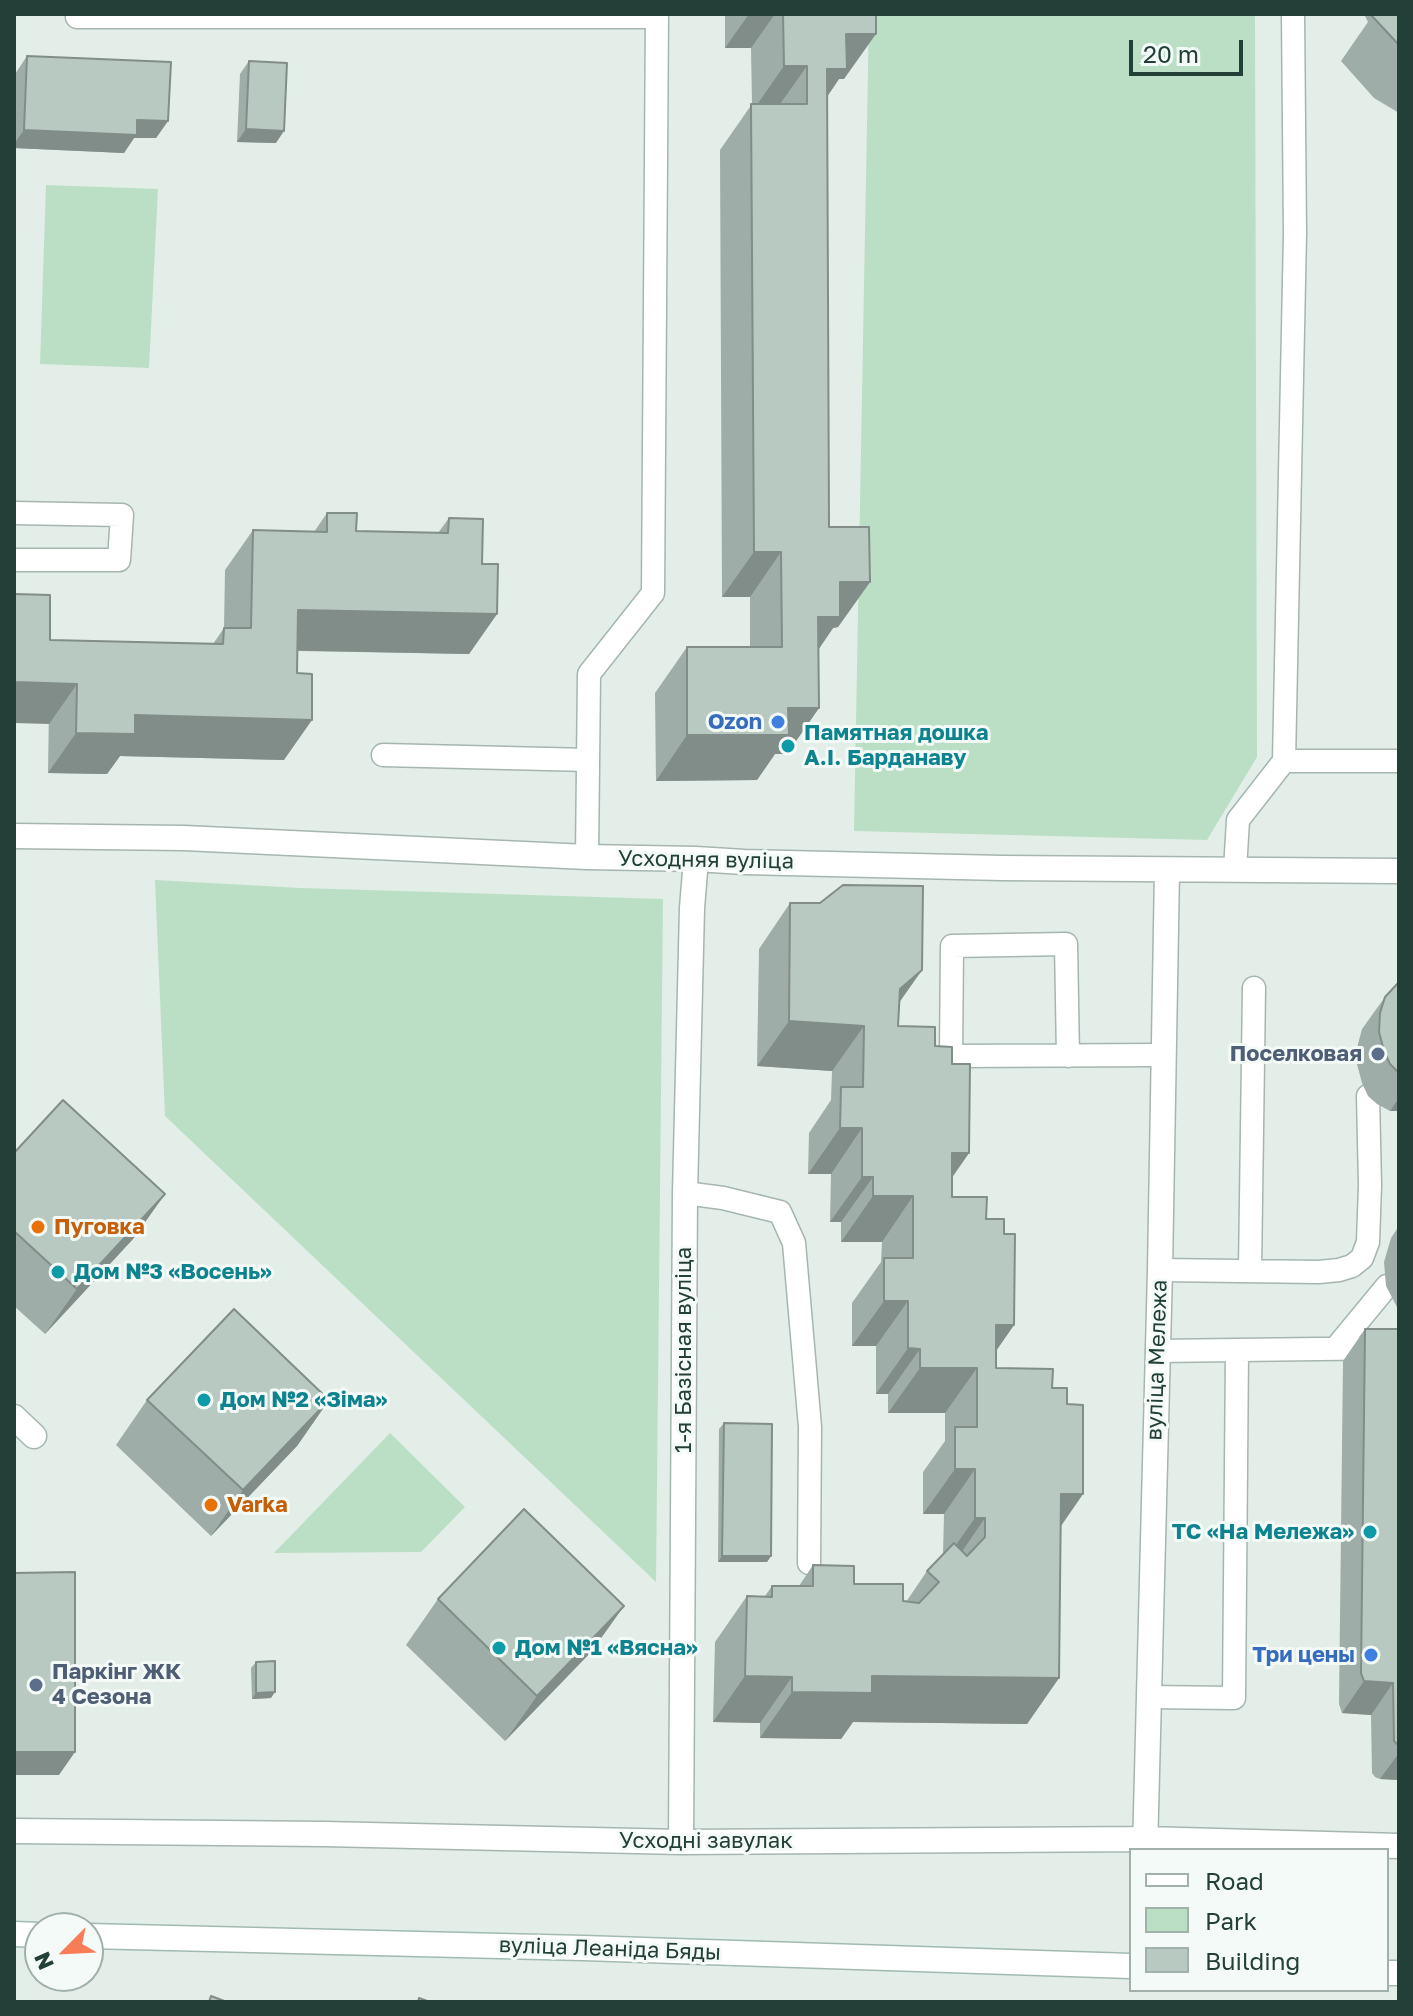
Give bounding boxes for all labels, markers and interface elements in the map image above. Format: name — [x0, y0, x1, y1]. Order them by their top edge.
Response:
scale bar — [1133, 24, 1247, 74]
text: 20 m — [1143, 39, 1199, 68]
place label: Ozon — [708, 709, 762, 735]
marker: Ozon — [769, 713, 787, 731]
place label: Памятная дошка А.І. Барданаву — [804, 720, 989, 772]
marker: Памятная дошка А.І. Барданаву — [779, 737, 797, 755]
street label: Усходняя вуліца — [618, 845, 794, 875]
place label: Поселковая — [1230, 1041, 1362, 1067]
marker: Поселковая — [1369, 1045, 1387, 1063]
place label: Пуговка — [54, 1214, 145, 1240]
marker: Пуговка — [29, 1218, 47, 1236]
street label: 1-я Базісная вуліца — [671, 1247, 697, 1453]
place label: Дом №3 «Восень» — [74, 1259, 272, 1285]
marker: Дом №3 «Восень» — [49, 1263, 67, 1281]
street label: вуліца Мележа — [1141, 1279, 1173, 1441]
place label: Дом №2 «Зіма» — [220, 1387, 387, 1413]
marker: Дом №2 «Зіма» — [195, 1391, 213, 1409]
place label: Varka — [227, 1492, 288, 1518]
marker: Varka — [202, 1496, 220, 1514]
place label: ТС «На Мележа» — [1172, 1519, 1354, 1545]
marker: ТС «На Мележа» — [1361, 1523, 1379, 1541]
place label: Дом №1 «Вясна» — [515, 1635, 698, 1661]
marker: Дом №1 «Вясна» — [490, 1639, 508, 1657]
place label: Три цены — [1252, 1642, 1355, 1668]
marker: Три цены — [1362, 1646, 1380, 1664]
place label: Паркінг ЖК 4 Сезона — [52, 1659, 181, 1710]
marker: Паркінг ЖК 4 Сезона — [27, 1676, 45, 1694]
street label: Усходні завулак — [619, 1828, 793, 1854]
legend — [1129, 1848, 1389, 1992]
text: Road — [1205, 1866, 1264, 1895]
text: Park — [1205, 1906, 1257, 1935]
north arrow — [24, 1912, 104, 1992]
street label: вуліца Леаніда Бяды — [498, 1932, 722, 1966]
text: Building — [1205, 1946, 1300, 1975]
text: N — [28, 1948, 59, 1974]

